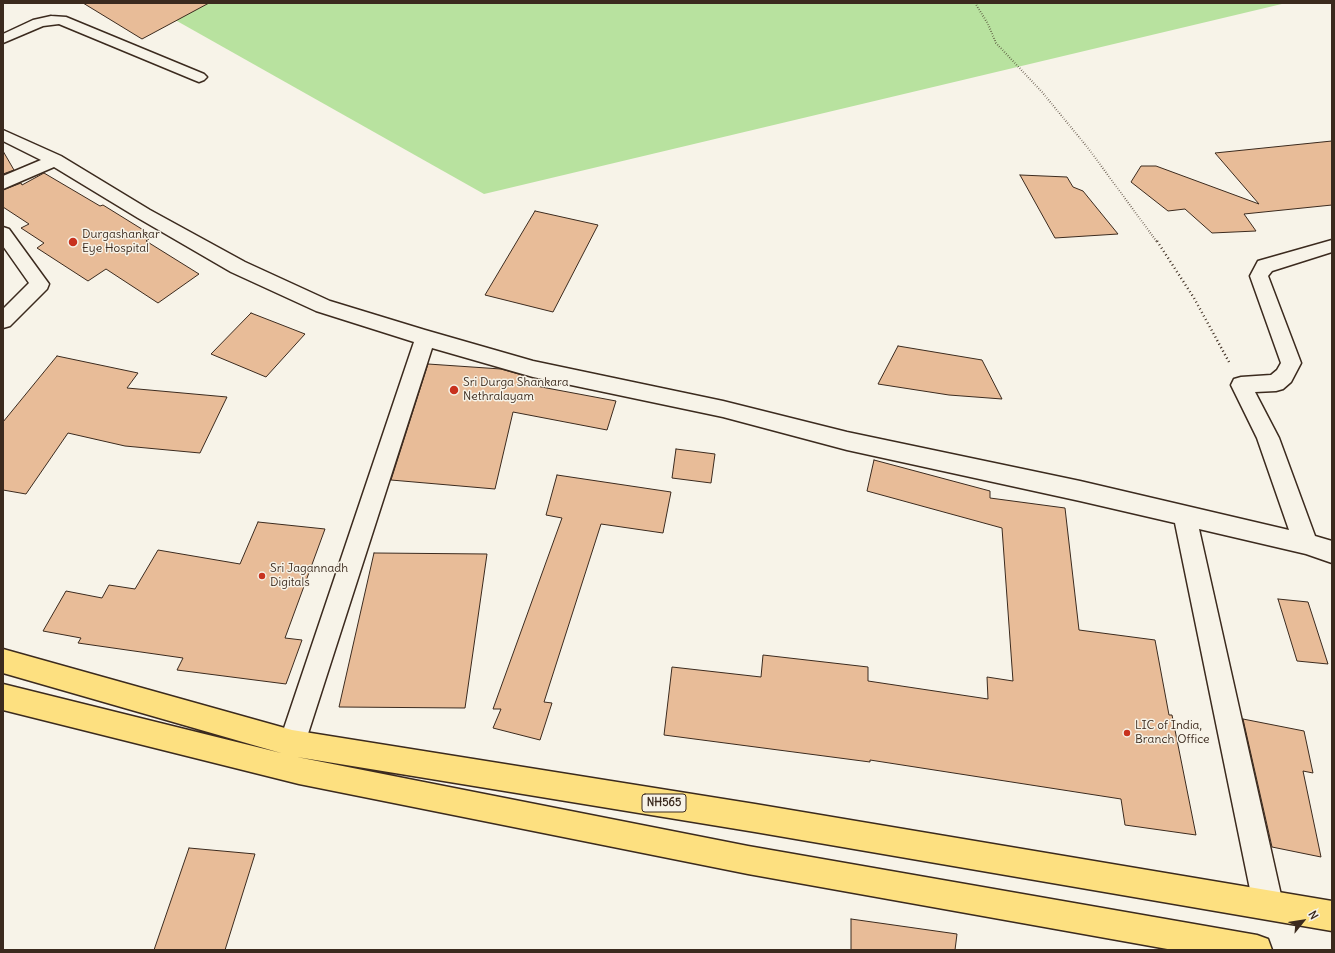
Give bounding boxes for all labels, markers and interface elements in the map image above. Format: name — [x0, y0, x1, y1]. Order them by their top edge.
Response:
place label: Durgashankar Eye Hospital — [82, 228, 160, 256]
marker: Durgashankar Eye Hospital — [67, 236, 79, 248]
place label: Sri Durga Shankara Nethralayam — [463, 376, 569, 404]
marker: Sri Durga Shankara Nethralayam — [448, 384, 460, 396]
place label: Sri Jagannadh Digitals — [270, 562, 348, 590]
marker: Sri Jagannadh Digitals — [257, 571, 267, 581]
place label: LIC of India, Branch Office — [1135, 719, 1209, 747]
marker: LIC of India, Branch Office — [1122, 728, 1132, 738]
road number: NH565 — [642, 794, 686, 812]
north arrow — [1283, 901, 1323, 941]
text: N — [1305, 908, 1321, 922]

